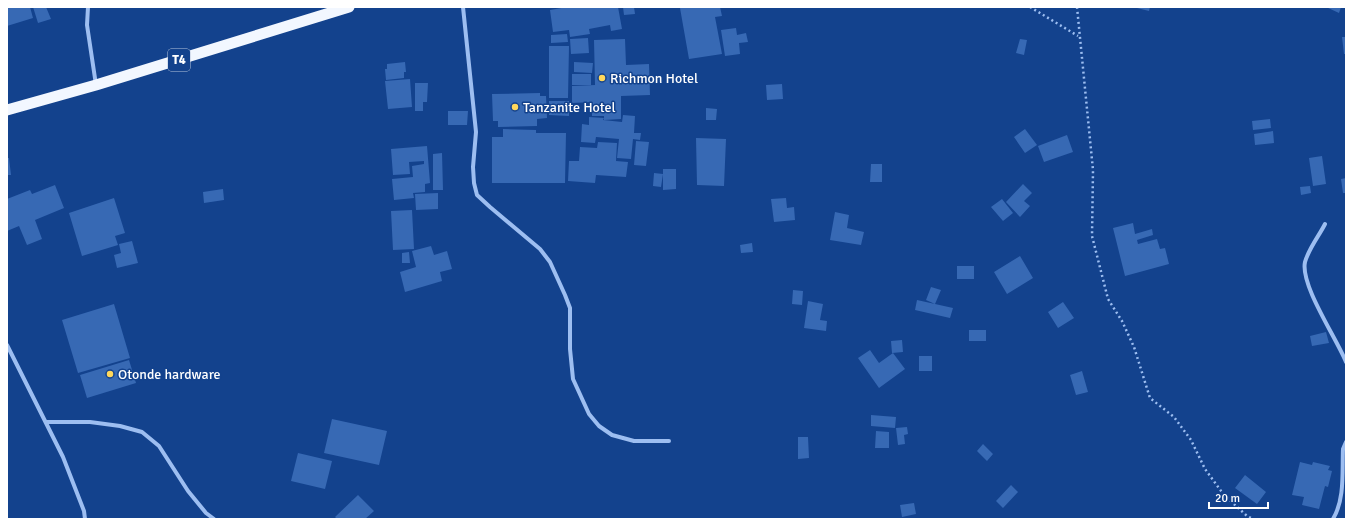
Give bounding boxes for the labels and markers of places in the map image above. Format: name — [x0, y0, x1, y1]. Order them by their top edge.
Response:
place label: Richmon Hotel — [610, 70, 698, 87]
marker: Richmon Hotel — [597, 73, 607, 83]
place label: Tanzanite Hotel — [523, 99, 616, 116]
marker: Tanzanite Hotel — [510, 102, 520, 112]
place label: Otonde hardware — [118, 366, 221, 383]
marker: Otonde hardware — [105, 369, 115, 379]

